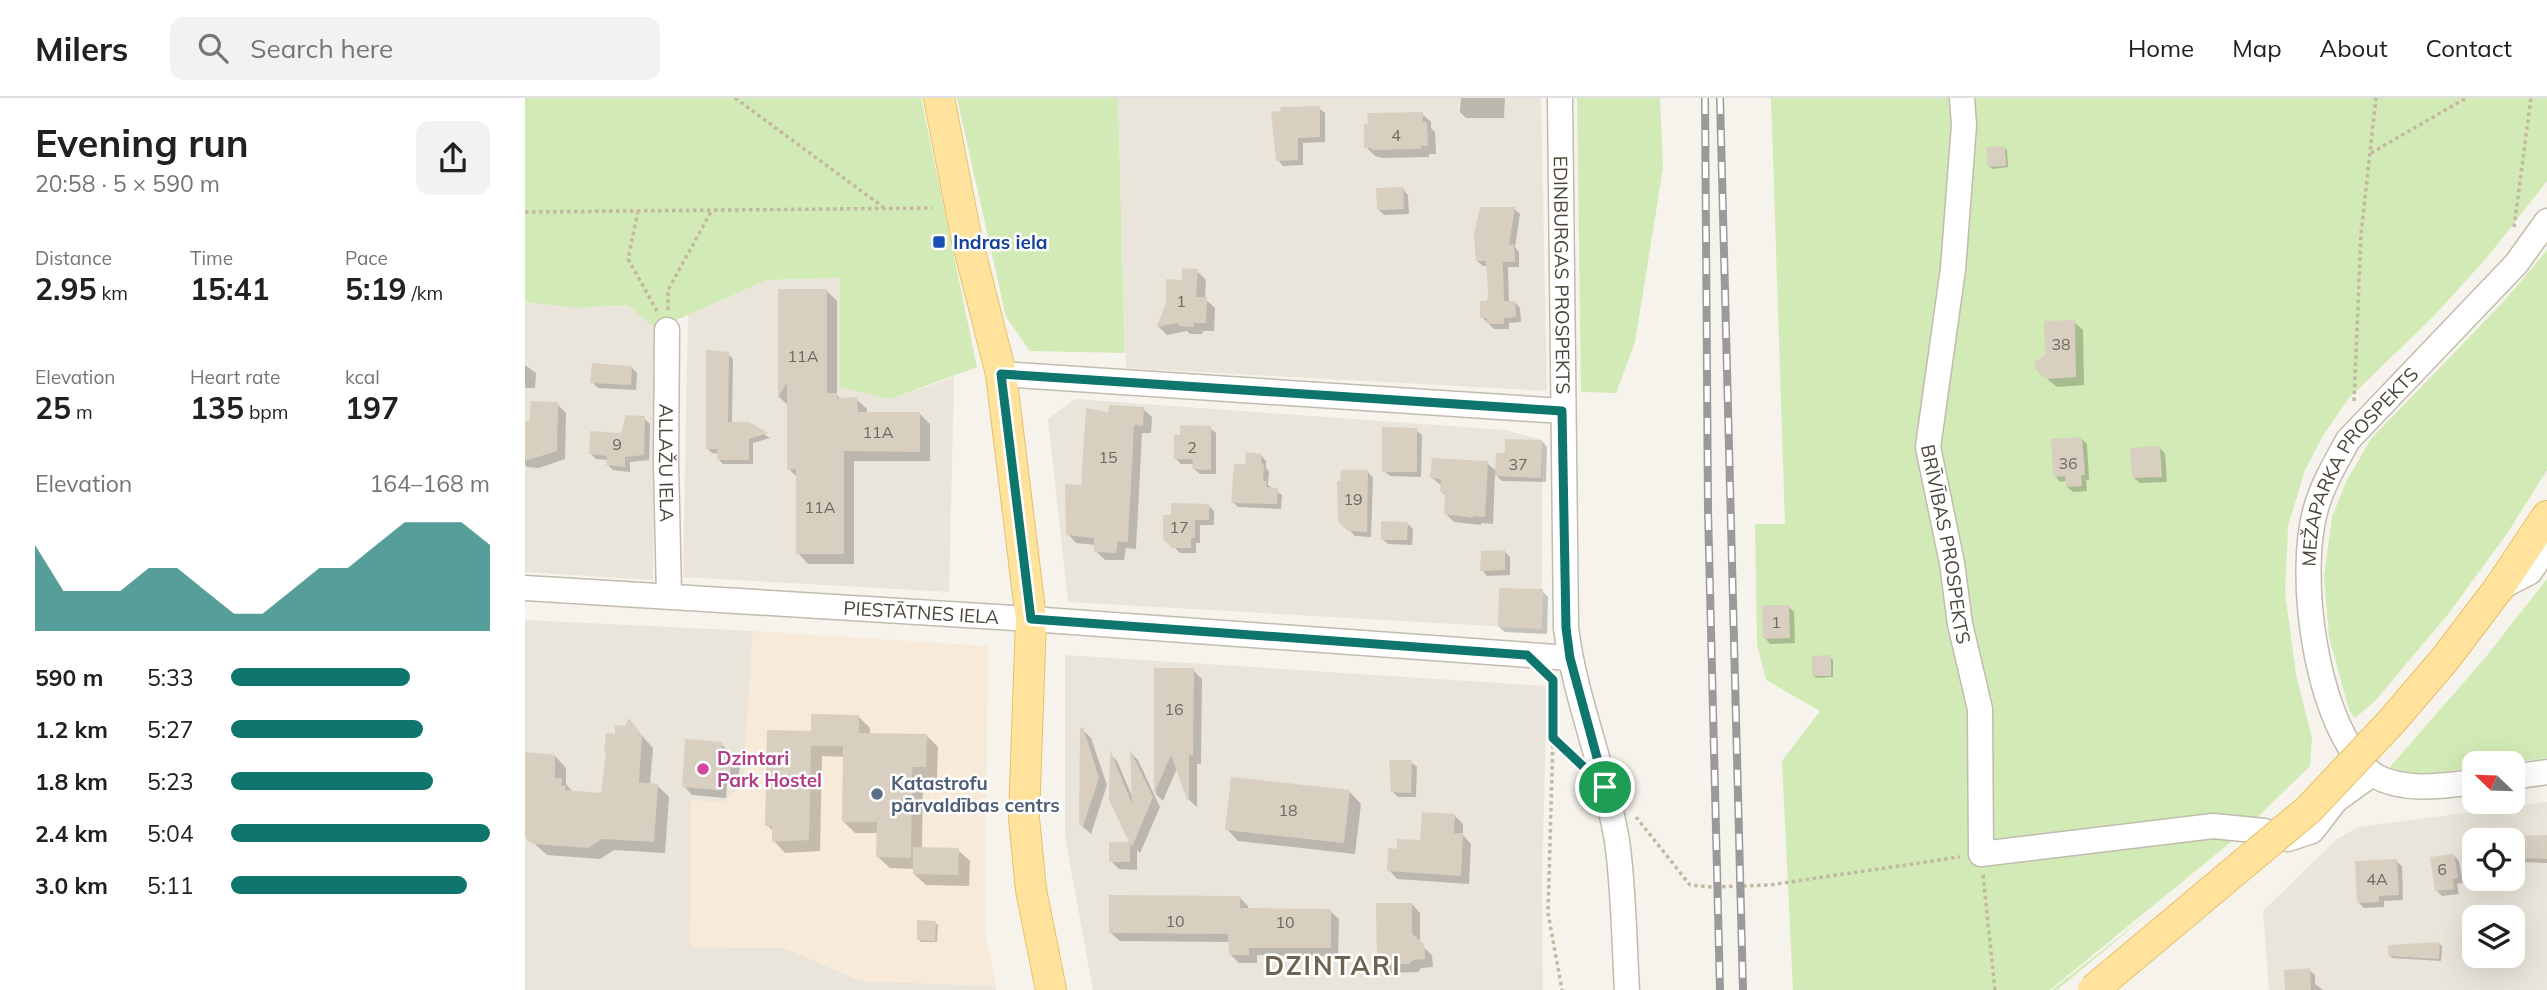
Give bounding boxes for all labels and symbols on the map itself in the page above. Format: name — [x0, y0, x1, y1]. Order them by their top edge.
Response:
house number: 4 — [1391, 125, 1401, 145]
street label: EDINBURGAS PROSPEKTS — [1549, 155, 1575, 394]
place label: Indras iela — [953, 230, 1048, 254]
marker: Indras iela — [931, 234, 947, 250]
house number: 1 — [1176, 291, 1186, 311]
house number: 38 — [2051, 334, 2071, 354]
house number: 11A — [788, 346, 819, 366]
street label: MEŽAPARKA PROSPEKTS — [2296, 362, 2423, 567]
street label: ALLAŽU IELA — [654, 404, 679, 522]
house number: 11A — [863, 422, 894, 442]
house number: 9 — [612, 434, 622, 454]
house number: 2 — [1187, 437, 1197, 457]
street label: BRĪVĪBAS PROSPEKTS — [1916, 442, 1976, 646]
house number: 15 — [1098, 447, 1118, 467]
house number: 36 — [2058, 453, 2078, 473]
house number: 37 — [1508, 454, 1528, 474]
house number: 19 — [1343, 489, 1363, 509]
house number: 11A — [805, 497, 836, 517]
house number: 17 — [1169, 517, 1189, 537]
street label: PIESTĀTNES IELA — [843, 596, 1000, 629]
house number: 1 — [1771, 612, 1781, 632]
house number: 16 — [1164, 699, 1184, 719]
place label: Dzintari Park Hostel — [717, 746, 822, 792]
north arrow — [2462, 751, 2525, 814]
pin — [1575, 757, 1635, 817]
marker: Dzintari Park Hostel — [695, 761, 711, 777]
place label: Katastrofu pārvaldības centrs — [891, 771, 1060, 817]
marker: Katastrofu pārvaldības centrs — [869, 786, 885, 802]
house number: 18 — [1278, 800, 1298, 820]
house number: 6 — [2437, 859, 2447, 879]
house number: 4A — [2366, 869, 2388, 889]
house number: 10 — [1165, 911, 1185, 931]
house number: 10 — [1275, 912, 1295, 932]
district label: DZINTARI — [1264, 949, 1402, 982]

